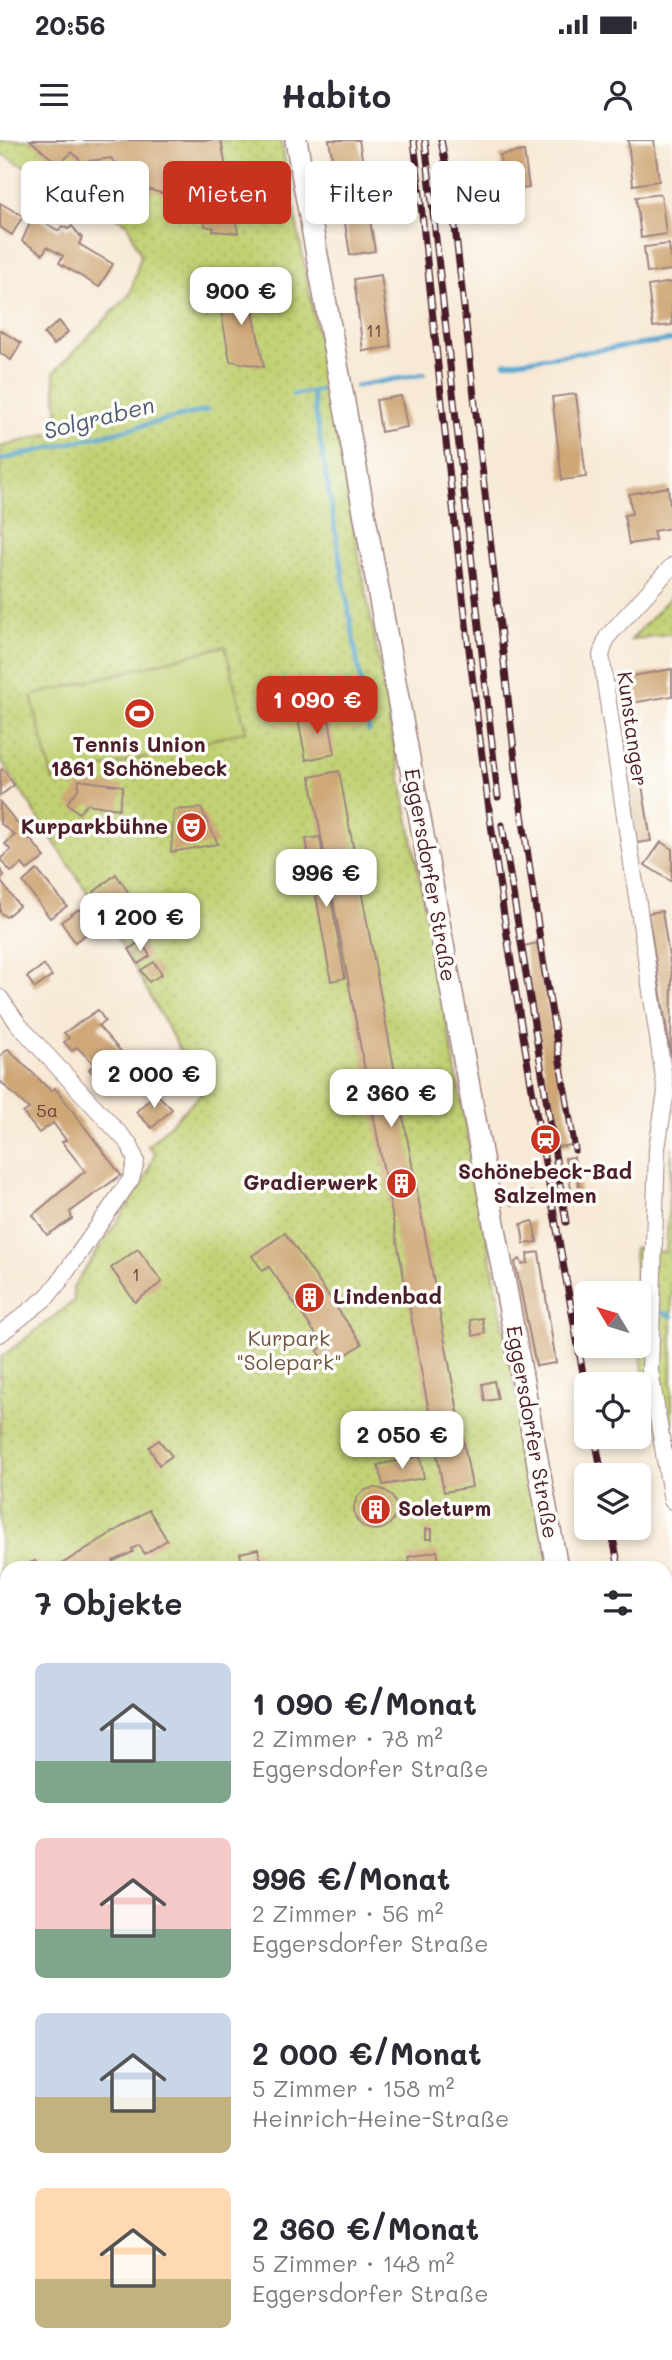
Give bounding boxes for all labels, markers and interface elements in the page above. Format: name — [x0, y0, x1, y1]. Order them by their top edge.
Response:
text: 20:56 — [35, 8, 105, 42]
text: Habito — [281, 74, 391, 116]
icon: menu — [35, 76, 73, 114]
icon: person — [599, 76, 637, 114]
chip: Kaufen — [21, 161, 149, 224]
chip: Mieten — [163, 161, 291, 224]
chip: Filter — [305, 161, 417, 224]
chip: Neu — [431, 161, 525, 224]
pin: 900 € — [192, 268, 290, 327]
text: 900 € — [206, 275, 276, 305]
house number: 11 — [366, 318, 382, 342]
water label: Solgraben — [40, 389, 157, 445]
street label: Kunstanger — [612, 670, 655, 788]
pin: 1 090 € — [252, 676, 382, 736]
text: 1 090 € — [273, 684, 361, 714]
sports icon: Tennis Union 1861 Schönebeck — [122, 696, 156, 730]
place label: Tennis Union 1861 Schönebeck — [51, 730, 227, 781]
street label: Eggersdorfer Straße — [399, 766, 464, 983]
theatre icon: Kurparkbühne — [174, 810, 208, 844]
place label: Kurparkbühne — [21, 812, 168, 839]
pin: 996 € — [277, 850, 375, 909]
text: 996 € — [292, 857, 360, 887]
pin: 1 200 € — [75, 894, 205, 953]
text: 1 200 € — [96, 901, 184, 931]
pin: 2 000 € — [89, 1051, 219, 1110]
text: 2 000 € — [108, 1058, 200, 1088]
pin: 2 360 € — [326, 1070, 456, 1129]
text: 2 360 € — [346, 1077, 436, 1107]
house number: 5a — [36, 1098, 58, 1122]
station icon: Schönebeck-Bad Salzelmen — [528, 1123, 562, 1157]
place label: Schönebeck-Bad Salzelmen — [458, 1157, 632, 1208]
building icon: Gradierwerk — [384, 1166, 418, 1200]
place label: Gradierwerk — [243, 1168, 378, 1195]
house number: 1 — [132, 1262, 140, 1286]
building icon: Lindenbad — [293, 1280, 327, 1314]
north arrow — [574, 1281, 651, 1358]
map controls — [574, 1281, 651, 1540]
place label: Lindenbad — [333, 1282, 442, 1309]
street label: Eggersdorfer Straße — [501, 1323, 566, 1540]
park label: Kurpark "Solepark" — [236, 1324, 342, 1375]
button: locate — [574, 1372, 651, 1449]
pin: 2 050 € — [337, 1412, 467, 1471]
text: 2 050 € — [356, 1419, 448, 1449]
button: layers — [574, 1463, 651, 1540]
building icon: Soleturm — [358, 1492, 392, 1526]
place label: Soleturm — [398, 1494, 491, 1521]
text: 7 Objekte — [35, 1583, 182, 1623]
icon: filters — [599, 1584, 637, 1622]
text: 1 090 €/Monat — [252, 1683, 477, 1723]
icon: home — [91, 1691, 175, 1775]
text: 2 Zimmer · 78 m² — [252, 1723, 443, 1753]
text: Eggersdorfer Straße — [252, 1753, 488, 1783]
text: 996 €/Monat — [252, 1858, 450, 1898]
icon: home — [91, 1866, 175, 1950]
text: 2 Zimmer · 56 m² — [252, 1898, 444, 1928]
text: Eggersdorfer Straße — [252, 1928, 488, 1958]
text: 2 000 €/Monat — [252, 2033, 482, 2073]
icon: home — [91, 2041, 175, 2125]
text: 5 Zimmer · 158 m² — [252, 2073, 454, 2103]
text: Heinrich-Heine-Straße — [252, 2103, 509, 2133]
text: 2 360 €/Monat — [252, 2208, 479, 2248]
icon: home — [91, 2216, 175, 2300]
text: 5 Zimmer · 148 m² — [252, 2248, 455, 2278]
text: Eggersdorfer Straße — [252, 2278, 488, 2308]

